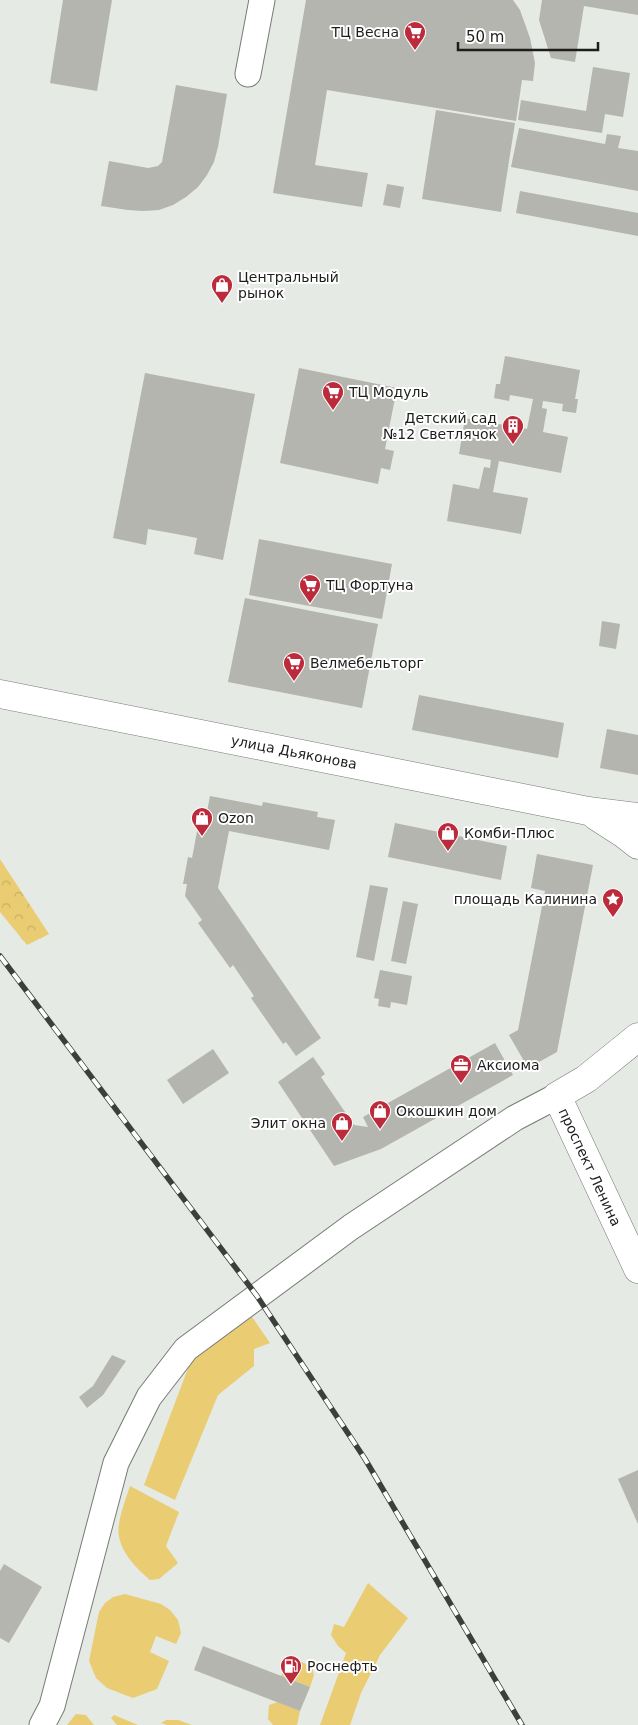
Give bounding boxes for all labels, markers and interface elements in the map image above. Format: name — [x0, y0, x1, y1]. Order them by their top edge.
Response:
supermarket icon: ТЦ Весна — [403, 20, 427, 51]
scale bar — [458, 20, 598, 52]
place label: ТЦ Весна — [330, 24, 399, 40]
text: 50 m — [466, 28, 504, 46]
place label: Центральный рынок — [238, 269, 339, 301]
shop icon: Центральный рынок — [210, 273, 234, 304]
supermarket icon: ТЦ Модуль — [321, 380, 345, 411]
place label: ТЦ Модуль — [348, 384, 429, 400]
place label: Детский сад №12 Светлячок — [383, 410, 497, 442]
building icon: Детский сад №12 Светлячок — [501, 414, 525, 445]
supermarket icon: ТЦ Фортуна — [298, 573, 322, 604]
place label: ТЦ Фортуна — [325, 577, 414, 593]
supermarket icon: Велмебельторг — [282, 651, 306, 682]
place label: Велмебельторг — [310, 655, 424, 671]
street label: улица Дьяконова — [230, 732, 358, 772]
shop icon: Ozon — [190, 806, 214, 837]
place label: Ozon — [218, 810, 254, 826]
shop icon: Комби-Плюс — [436, 821, 460, 852]
place label: Комби-Плюс — [464, 825, 555, 841]
place icon: площадь Калинина — [601, 887, 625, 918]
place label: площадь Калинина — [454, 891, 597, 907]
office icon: Аксиома — [449, 1053, 473, 1084]
place label: Аксиома — [477, 1057, 540, 1073]
shop icon: Окошкин дом — [368, 1099, 392, 1130]
place label: Окошкин дом — [396, 1103, 497, 1119]
street label: проспект Ленина — [556, 1105, 624, 1229]
shop icon: Элит окна — [330, 1111, 354, 1142]
place label: Элит окна — [251, 1115, 326, 1131]
fuel station icon: Роснефть — [279, 1654, 303, 1685]
place label: Роснефть — [307, 1658, 378, 1674]

